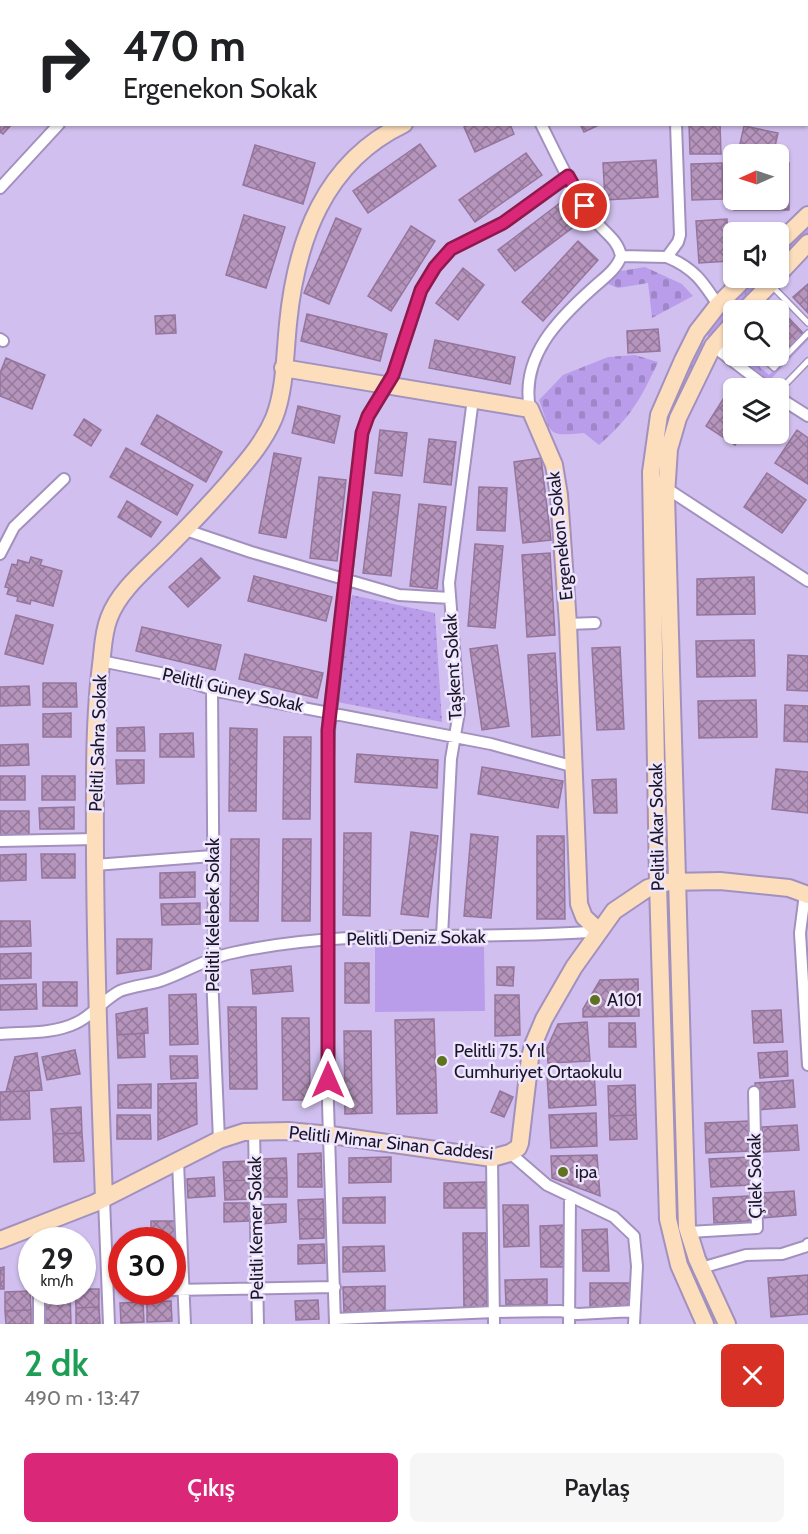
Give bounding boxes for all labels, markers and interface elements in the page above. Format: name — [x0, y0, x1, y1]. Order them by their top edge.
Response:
text: 470 m — [123, 20, 246, 72]
icon: right — [24, 24, 102, 102]
text: Ergenekon Sokak — [123, 72, 317, 105]
north arrow — [723, 144, 789, 210]
map controls — [723, 144, 789, 444]
pin — [559, 180, 610, 231]
icon: arrive — [568, 189, 601, 222]
button: sound — [723, 222, 789, 288]
button: search — [723, 300, 789, 366]
button: layers — [723, 378, 789, 444]
street label: Ergenekon Sokak — [542, 469, 578, 602]
street label: Taşkent Sokak — [439, 612, 467, 721]
street label: Pelitli Güney Sokak — [160, 663, 307, 717]
street label: Pelitli Sahra Sokak — [85, 673, 111, 812]
street label: Pelitli Akar Sokak — [645, 762, 669, 891]
street label: Pelitli Kelebek Sokak — [202, 837, 224, 992]
street label: Pelitli Deniz Sokak — [346, 926, 487, 950]
place label: A101 — [607, 989, 642, 1011]
marker: A101 — [588, 993, 602, 1007]
place label: Pelitli 75. Yıl Cumhuriyet Ortaokulu — [454, 1040, 622, 1083]
position arrow — [296, 1048, 360, 1112]
marker: Pelitli 75. Yıl Cumhuriyet Ortaokulu — [435, 1054, 449, 1068]
street label: Pelitli Mimar Sinan Caddesi — [288, 1121, 494, 1165]
street label: Çilek Sokak — [743, 1132, 767, 1219]
street label: Pelitli Kemer Sokak — [244, 1155, 268, 1300]
place label: ipa — [575, 1161, 598, 1183]
marker: ipa — [556, 1165, 570, 1179]
speed limit sign: 30 — [108, 1227, 186, 1305]
text: 29 — [41, 1240, 73, 1277]
text: km/h — [41, 1272, 73, 1290]
text: 2 dk — [24, 1341, 88, 1385]
button: close — [721, 1344, 784, 1407]
text: 490 m · 13:47 — [24, 1386, 140, 1410]
button: Çıkış — [24, 1453, 398, 1522]
button: Paylaş — [410, 1453, 784, 1522]

